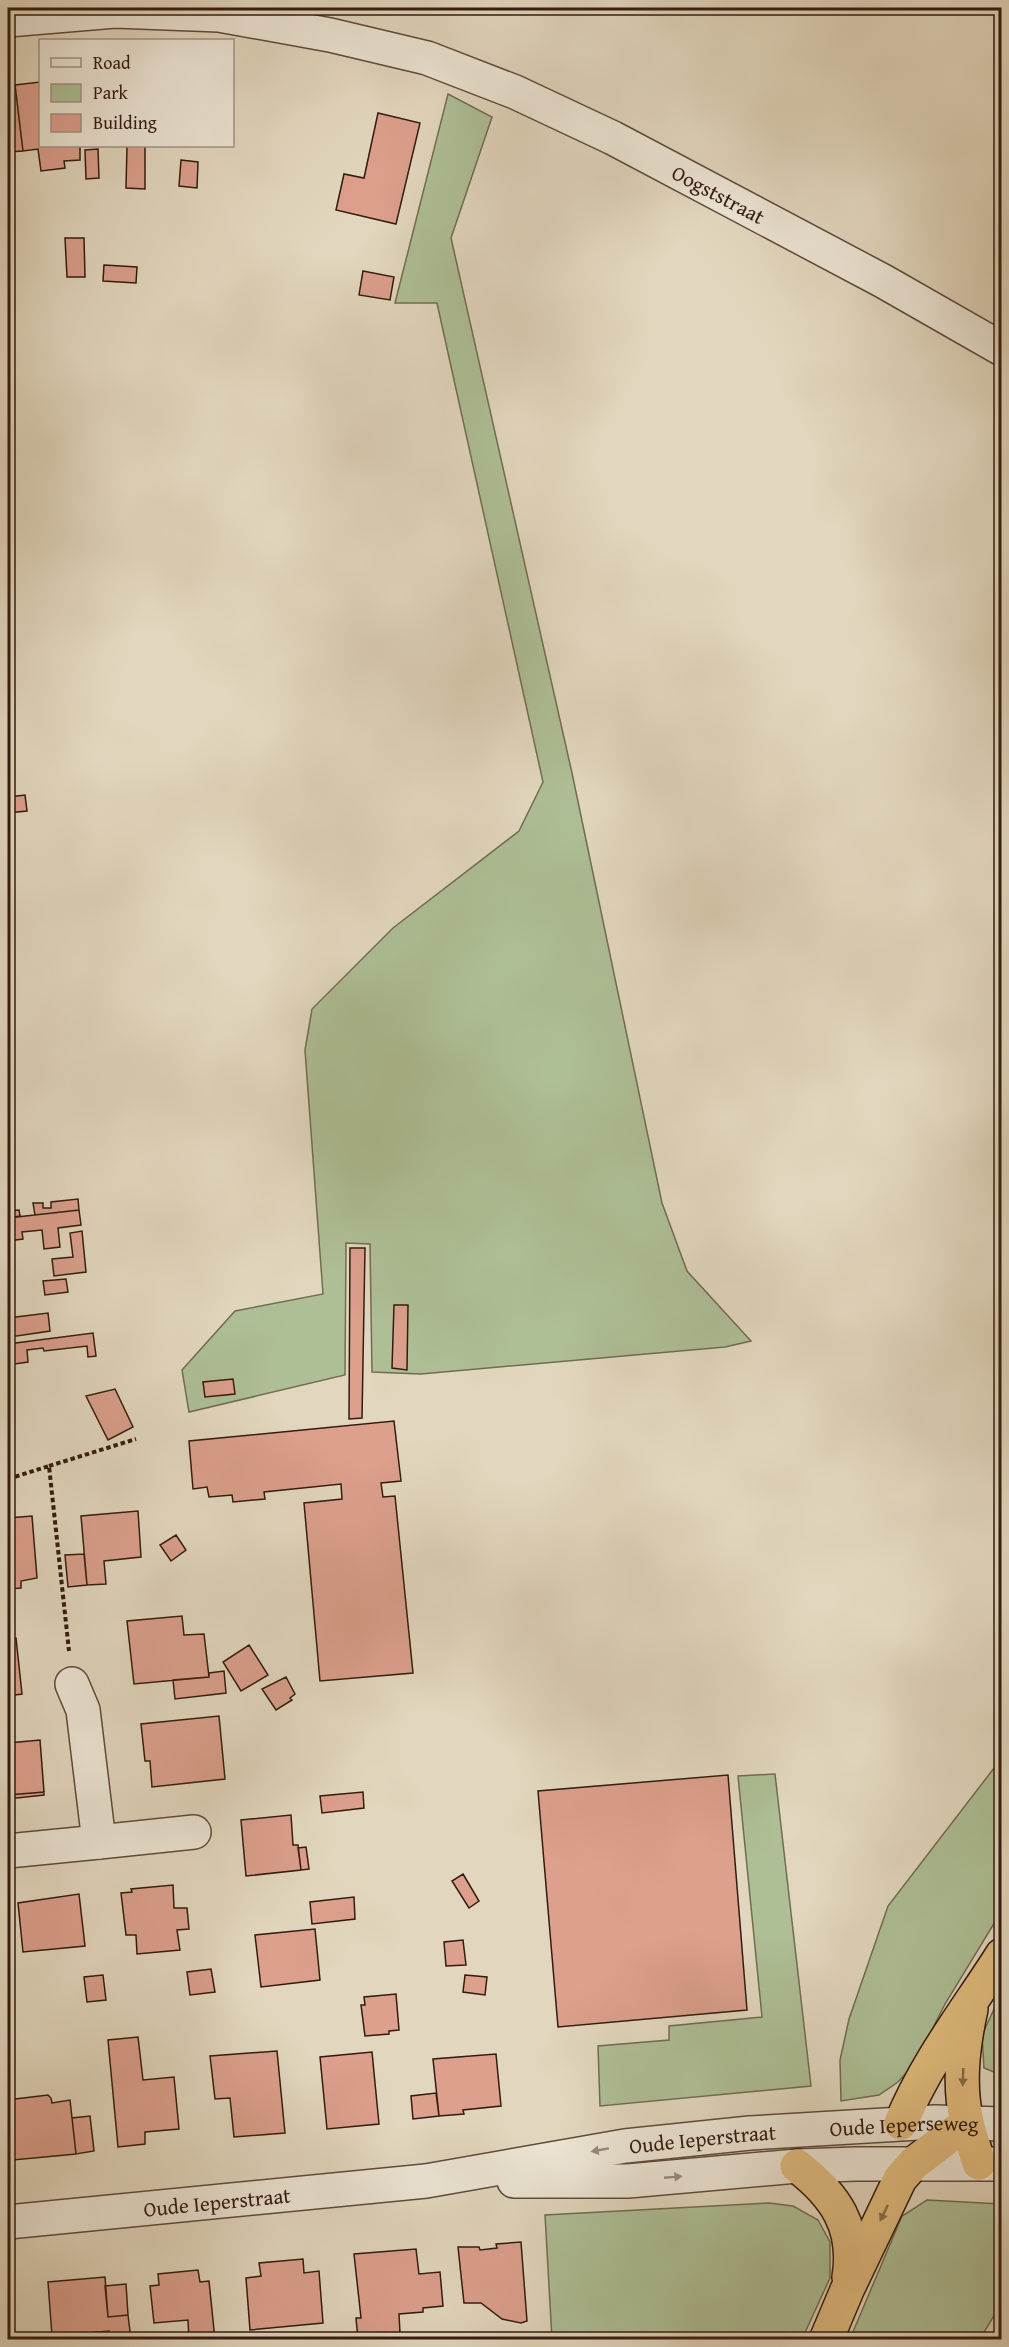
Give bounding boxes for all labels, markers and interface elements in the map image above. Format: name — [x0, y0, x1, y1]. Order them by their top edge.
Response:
legend — [39, 39, 234, 147]
text: Road — [93, 49, 131, 76]
text: Park — [93, 79, 129, 106]
text: Building — [93, 109, 157, 136]
street label: Oogststraat — [667, 157, 771, 232]
one-way arrow — [958, 2068, 967, 2087]
street label: Oude Ieperseweg — [829, 2106, 979, 2144]
street label: Oude Ieperstraat — [628, 2116, 777, 2161]
one-way arrow — [591, 2146, 610, 2155]
one-way arrow — [663, 2172, 682, 2182]
street label: Oude Ieperstraat — [142, 2179, 293, 2224]
one-way arrow — [879, 2204, 888, 2221]

